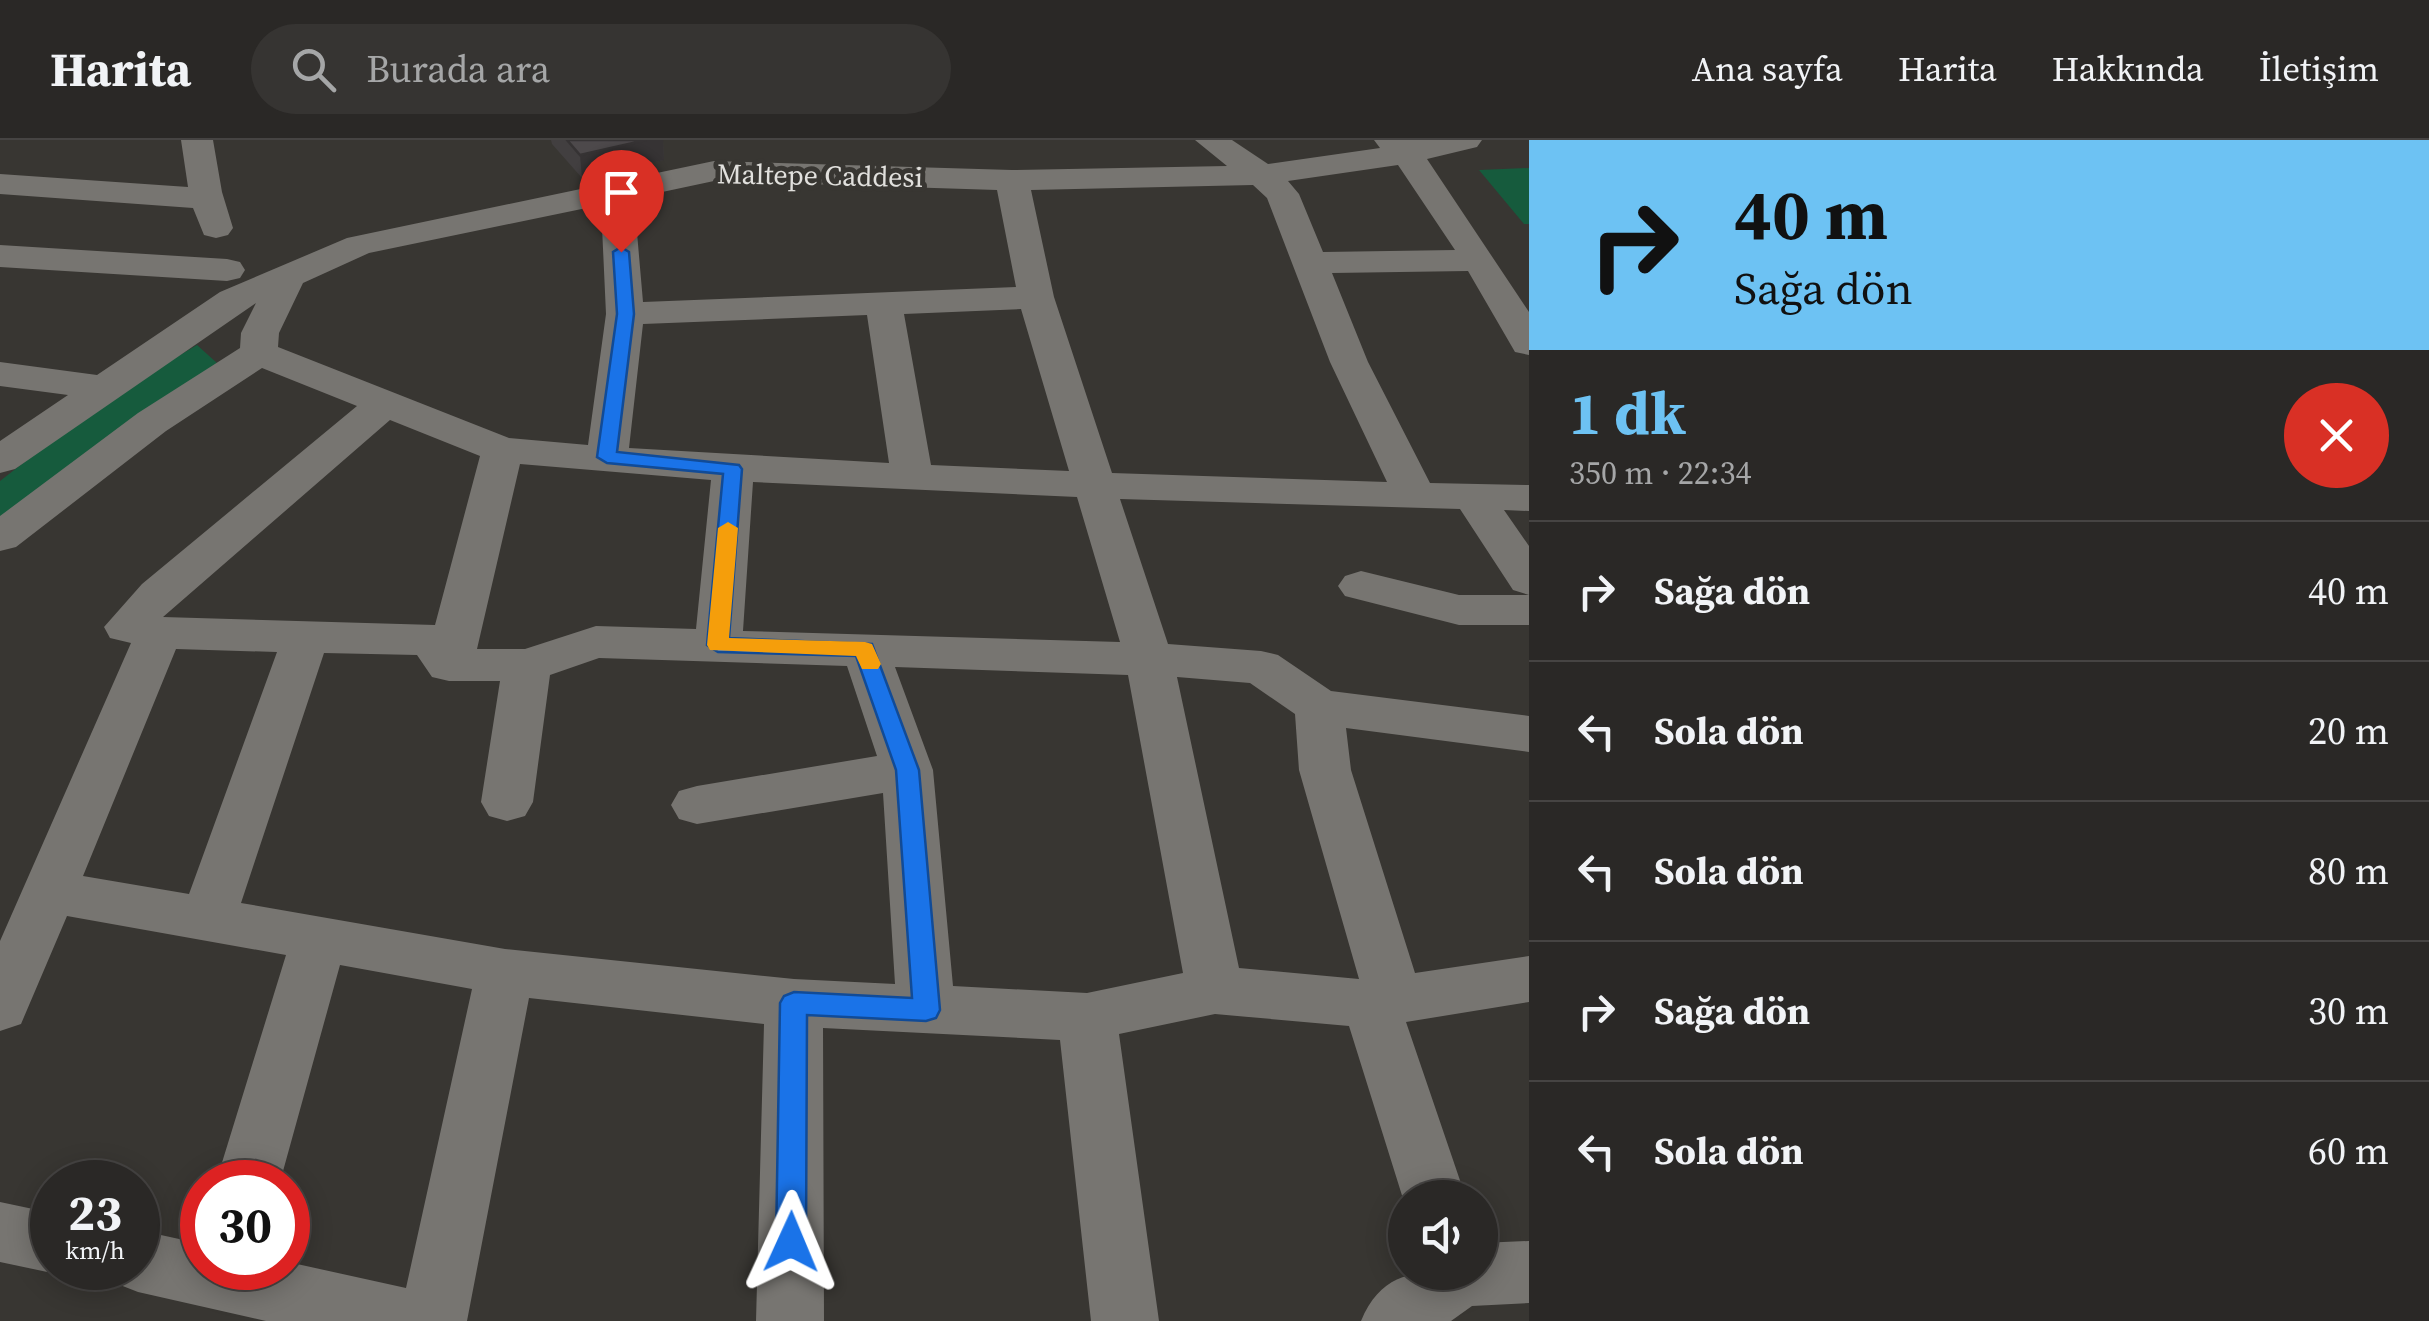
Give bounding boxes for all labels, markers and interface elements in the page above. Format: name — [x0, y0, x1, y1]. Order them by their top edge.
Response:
search box — [251, 24, 951, 114]
text: Harita — [50, 36, 191, 102]
icon: search — [286, 42, 341, 97]
text: Burada ara — [366, 43, 550, 95]
text: Ana sayfa — [1692, 45, 1843, 93]
text: Harita — [1898, 45, 1997, 93]
text: Hakkında — [2052, 45, 2204, 93]
text: İletişim — [2259, 45, 2379, 93]
pin — [579, 150, 664, 253]
street label: Maltepe Caddesi — [717, 154, 923, 196]
icon: arrive — [594, 165, 649, 220]
text: 40 m — [1734, 166, 1888, 262]
icon: right — [1569, 180, 1699, 310]
text: Sağa dön — [1734, 257, 1913, 319]
text: 1 dk — [1569, 372, 1686, 454]
button: close — [2284, 383, 2389, 488]
text: 350 m · 22:34 — [1569, 451, 1751, 495]
icon: right — [1569, 564, 1624, 619]
text: Sağa dön — [1654, 565, 1810, 617]
text: 40 m — [2308, 565, 2389, 617]
icon: left — [1569, 704, 1624, 759]
text: Sola dön — [1654, 705, 1804, 757]
text: 20 m — [2308, 705, 2389, 757]
icon: left — [1569, 844, 1624, 899]
text: Sola dön — [1654, 845, 1804, 897]
text: 80 m — [2308, 845, 2389, 897]
icon: right — [1569, 984, 1624, 1039]
text: Sağa dön — [1654, 985, 1810, 1037]
text: 30 m — [2308, 985, 2389, 1037]
icon: left — [1569, 1124, 1624, 1179]
text: Sola dön — [1654, 1125, 1804, 1177]
text: 60 m — [2308, 1125, 2389, 1177]
speed limit sign: 30 — [180, 1160, 310, 1290]
text: 23 — [68, 1178, 122, 1247]
map controls — [1388, 1180, 1498, 1290]
button: sound — [1388, 1180, 1498, 1290]
position arrow — [739, 1190, 843, 1294]
text: km/h — [65, 1233, 125, 1267]

